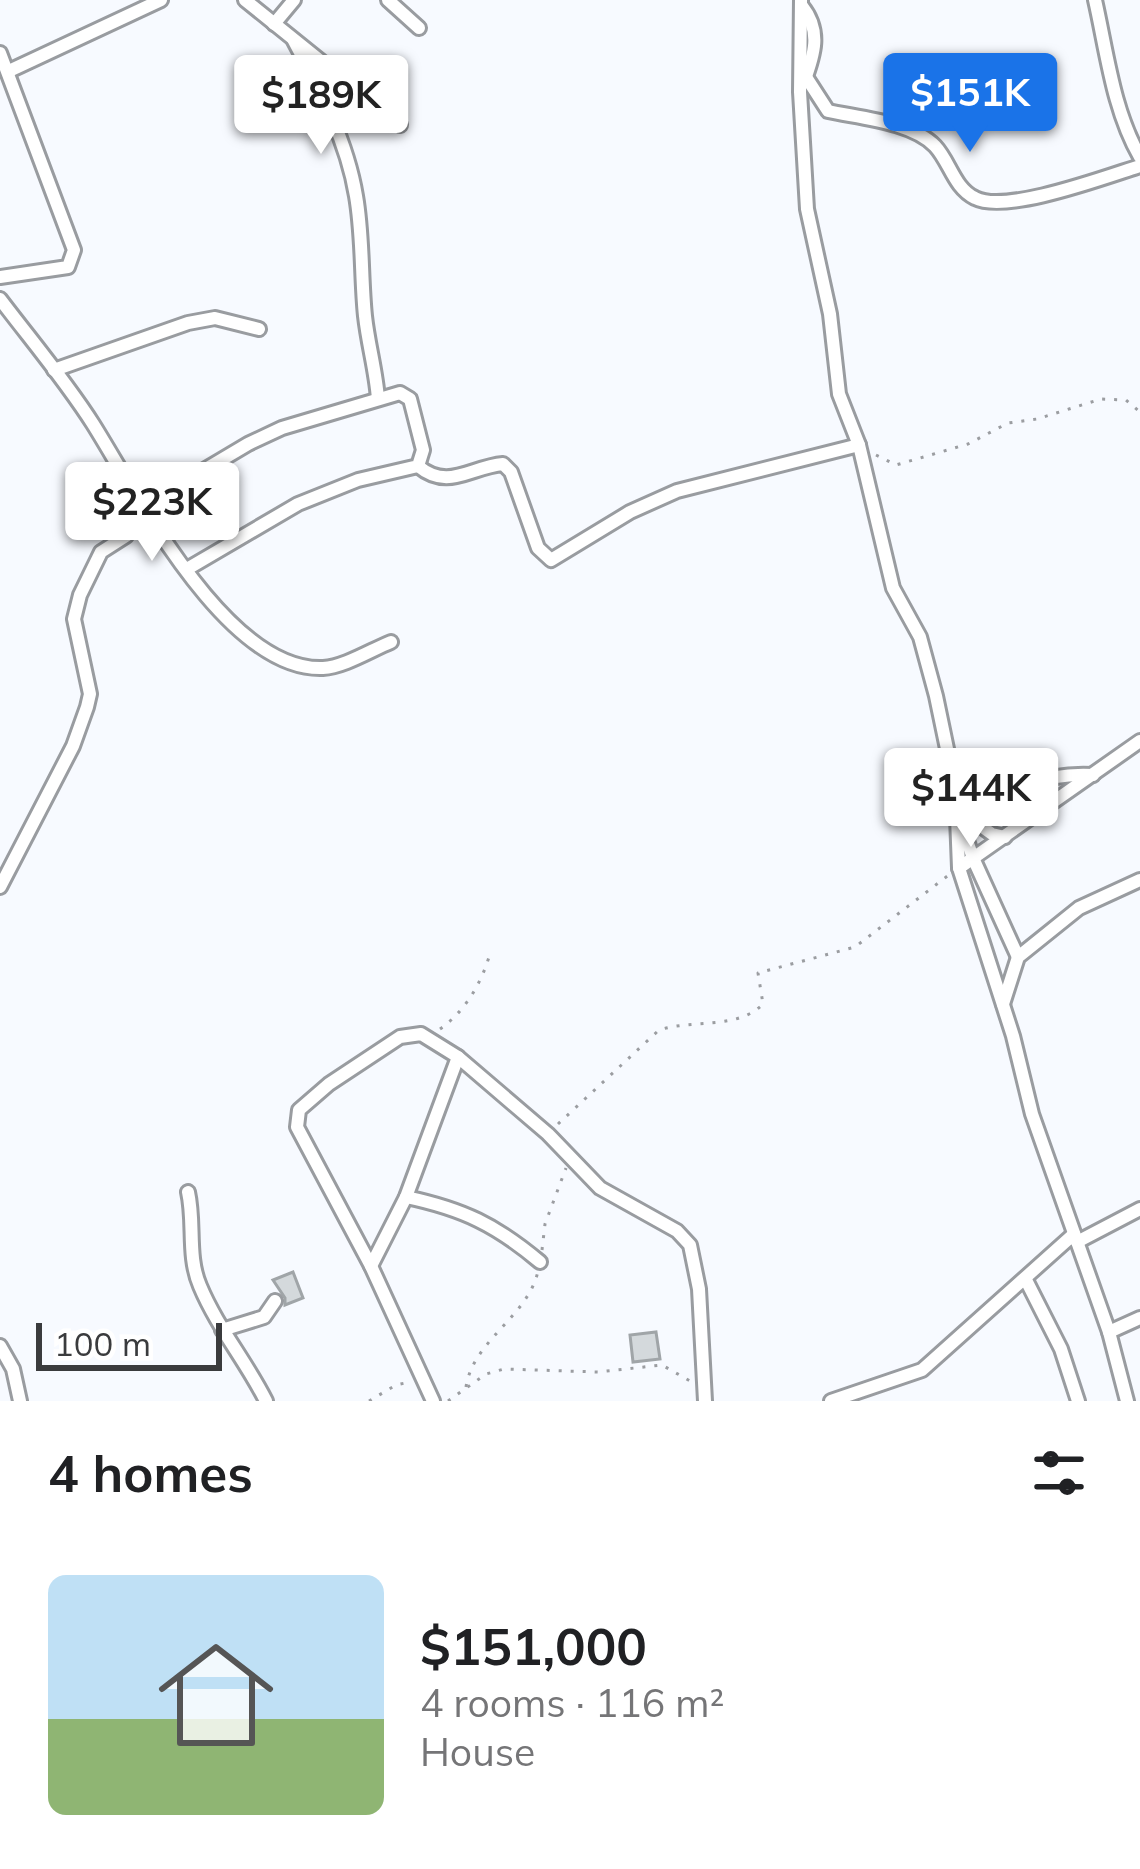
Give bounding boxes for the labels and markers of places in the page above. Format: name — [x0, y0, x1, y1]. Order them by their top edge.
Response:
pin: $151K — [886, 53, 1054, 155]
pin: $189K — [237, 55, 405, 157]
pin: $223K — [68, 462, 236, 564]
pin: $144K — [887, 748, 1055, 850]

